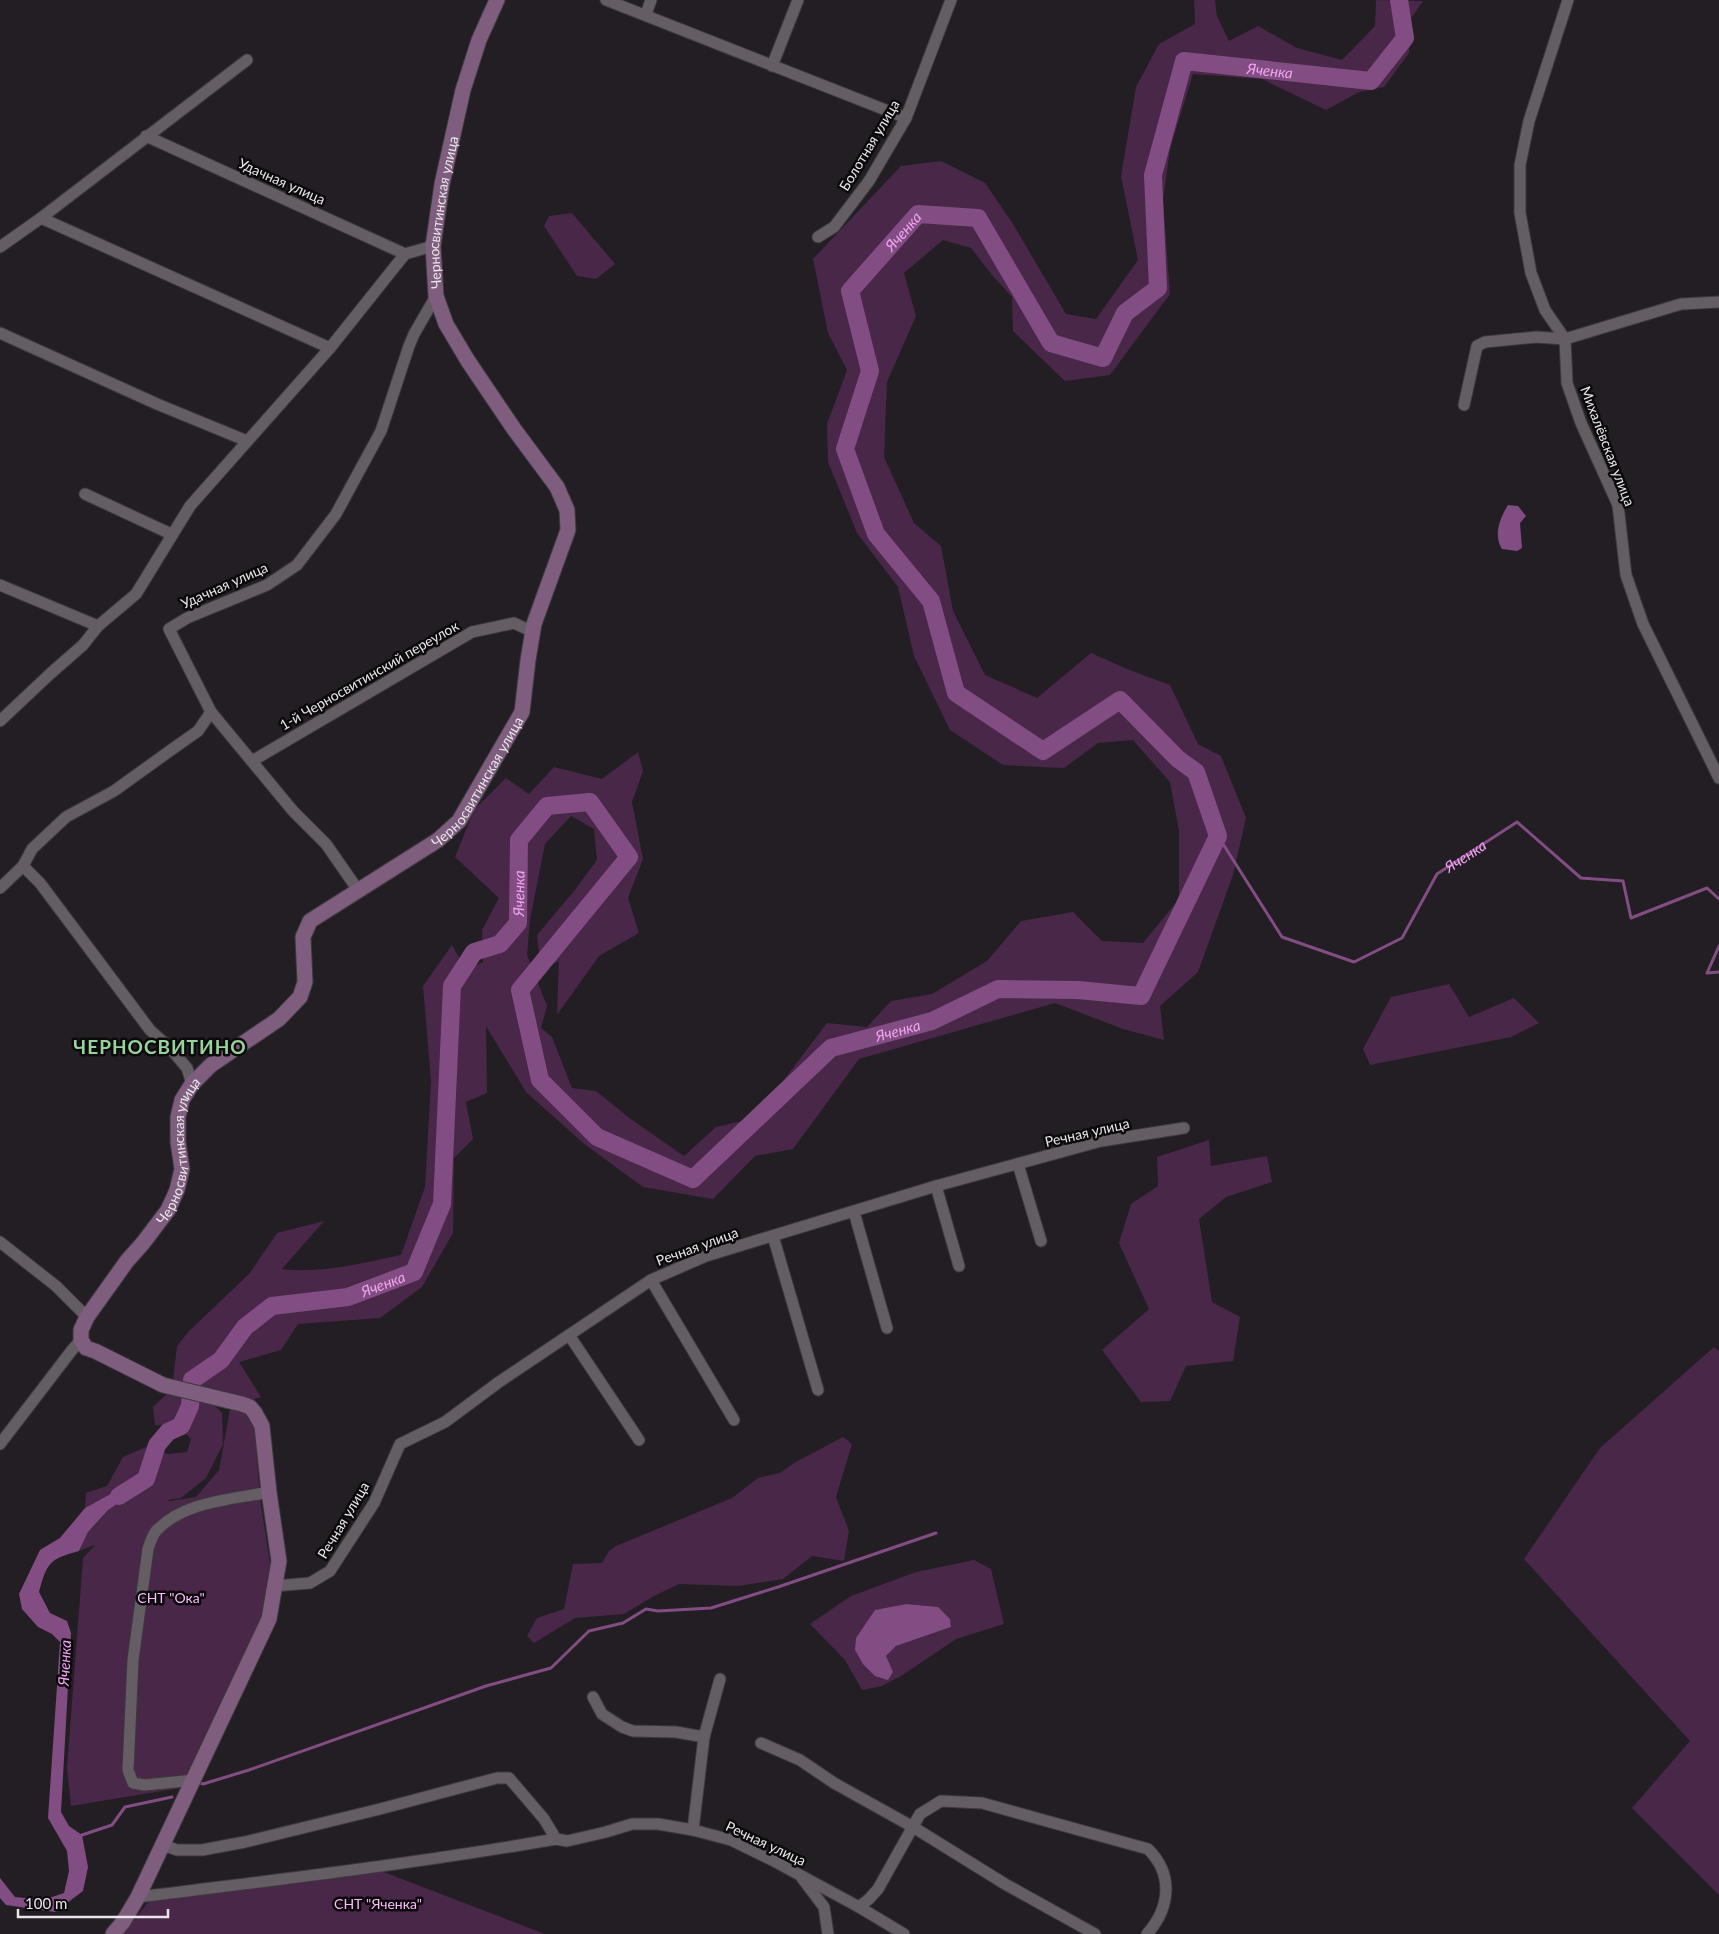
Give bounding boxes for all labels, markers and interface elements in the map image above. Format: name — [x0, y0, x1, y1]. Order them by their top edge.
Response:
water label: Яченка — [1245, 59, 1294, 82]
street label: Болотная улица — [835, 97, 903, 193]
street label: Черносвитинская улица — [424, 134, 461, 289]
street label: Удачная улица — [236, 154, 328, 208]
water label: Яченка — [880, 208, 925, 255]
street label: Михалёвская улица — [1577, 384, 1639, 508]
street label: Удачная улица — [178, 558, 270, 612]
street label: 1-й Черносвитинский переулок — [277, 616, 462, 733]
street label: Черносвитинская улица — [428, 713, 526, 851]
water label: Яченка — [1440, 835, 1490, 876]
water label: Яченка — [509, 870, 528, 918]
water label: Яченка — [872, 1015, 923, 1045]
district label: ЧЕРНОСВИТИНО — [73, 1035, 247, 1058]
street label: Черносвитинская улица — [152, 1073, 203, 1227]
street label: Речная улица — [1043, 1114, 1131, 1150]
street label: Речная улица — [654, 1223, 740, 1269]
water label: Яченка — [357, 1267, 408, 1301]
street label: Речная улица — [314, 1479, 373, 1561]
park label: СНТ "Ока" — [137, 1589, 205, 1606]
water label: Яченка — [54, 1639, 74, 1687]
street label: Речная улица — [723, 1817, 809, 1869]
scale bar — [18, 1886, 168, 1918]
text: 100 m — [25, 1894, 67, 1912]
park label: СНТ "Яченка" — [334, 1895, 422, 1912]

